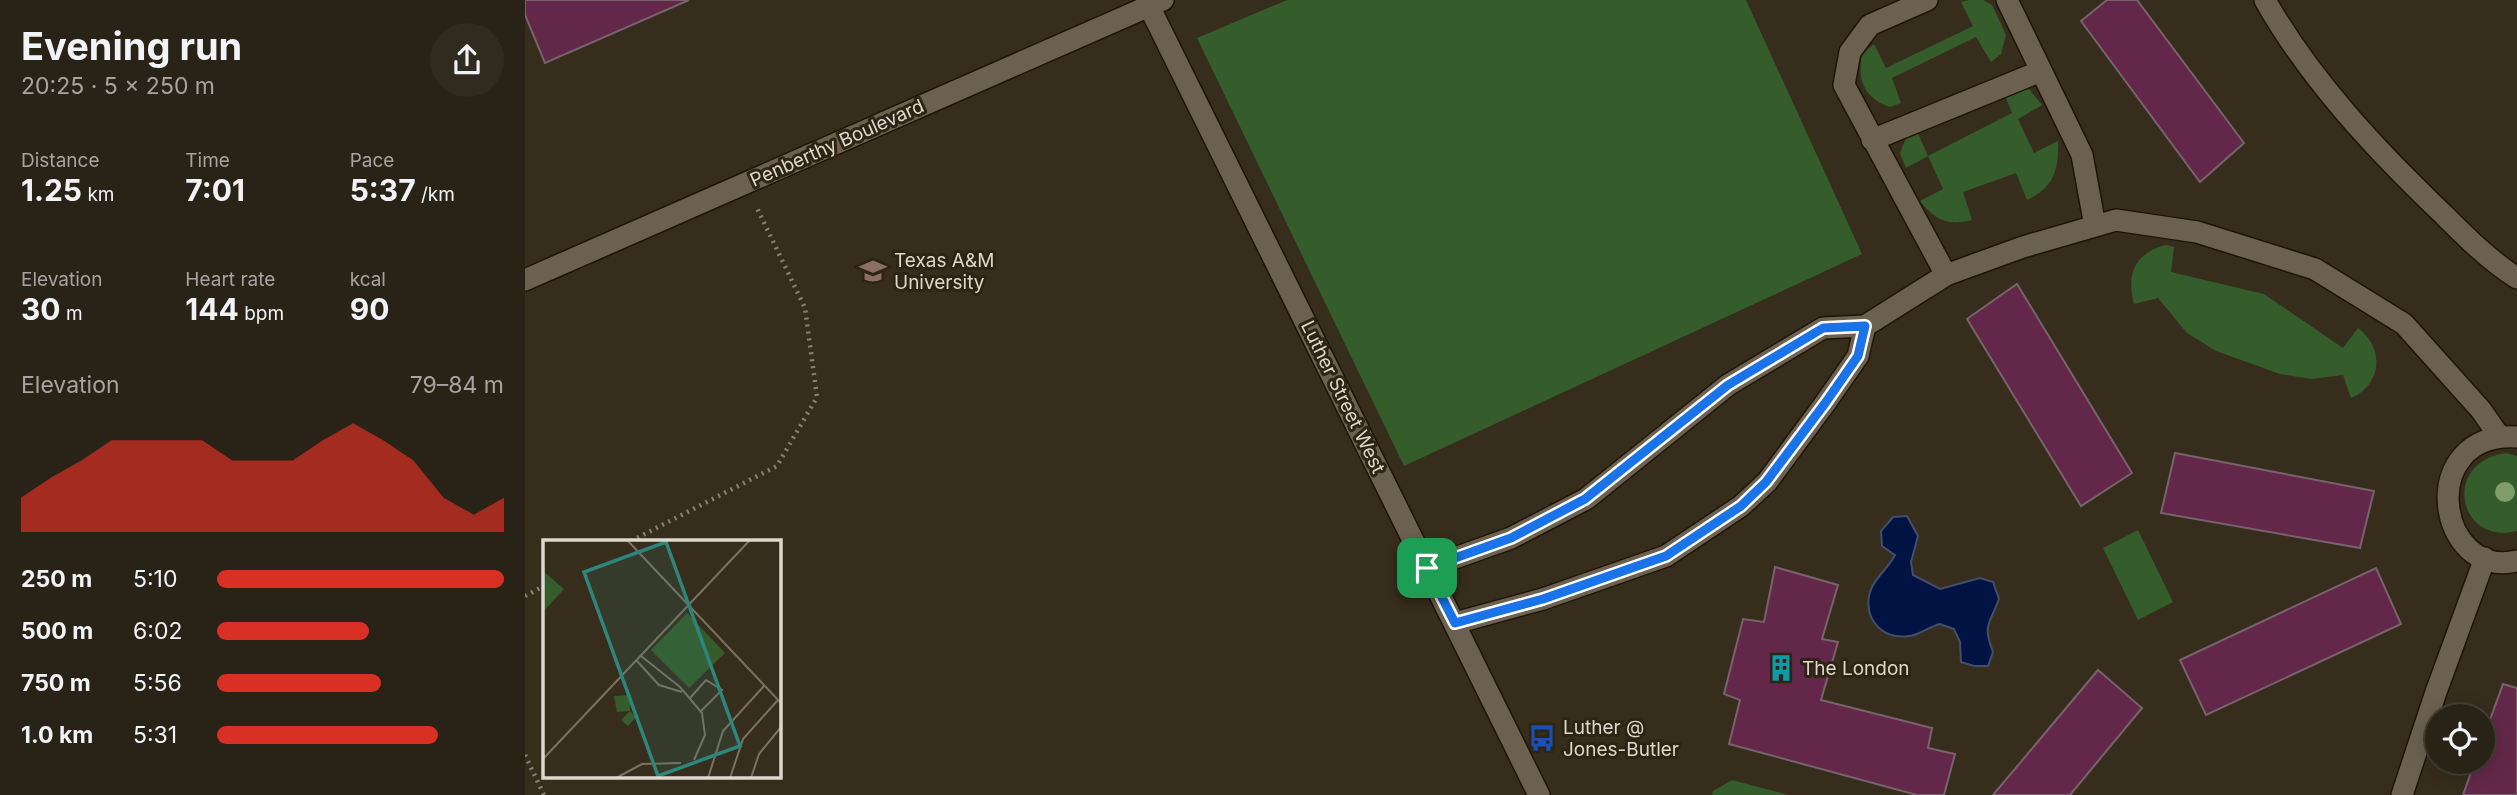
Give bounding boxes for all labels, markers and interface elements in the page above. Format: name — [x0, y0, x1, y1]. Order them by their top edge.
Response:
text: Evening run — [21, 23, 242, 69]
button: share — [430, 23, 504, 97]
text: 20:25 · 5 × 250 m — [21, 72, 215, 100]
street label: Penberthy Boulevard — [747, 94, 927, 192]
text: Distance — [21, 149, 99, 172]
text: Time — [185, 149, 230, 172]
text: Pace — [350, 149, 394, 172]
text: 1.25 — [21, 172, 82, 208]
text: 7:01 — [185, 172, 245, 208]
text: 5:37 — [350, 172, 416, 208]
text: km — [82, 183, 114, 206]
text: /km — [416, 183, 455, 206]
place label: Texas A&M University — [894, 249, 994, 294]
school or university icon: Texas A&M University — [858, 256, 888, 286]
text: Elevation — [21, 268, 102, 291]
text: Heart rate — [185, 268, 275, 291]
text: kcal — [350, 268, 386, 291]
text: 30 — [21, 291, 61, 327]
text: 144 — [185, 291, 239, 327]
text: 90 — [350, 291, 389, 327]
text: m — [61, 302, 83, 325]
text: bpm — [239, 302, 284, 325]
street label: Luther Street West — [1296, 317, 1390, 477]
text: Elevation — [21, 371, 120, 399]
text: 79–84 m — [410, 371, 504, 399]
pin — [1397, 538, 1457, 598]
inset map — [543, 540, 781, 778]
icon: arrive — [1408, 549, 1446, 587]
text: 250 m — [21, 565, 92, 593]
text: 5:10 — [133, 565, 177, 593]
text: 500 m — [21, 617, 93, 645]
text: 6:02 — [133, 617, 182, 645]
building icon: The London — [1766, 653, 1796, 683]
place label: The London — [1802, 657, 1910, 680]
text: 750 m — [21, 669, 91, 697]
text: 5:56 — [133, 669, 182, 697]
map controls — [2425, 704, 2495, 774]
button: locate — [2425, 704, 2495, 774]
place label: Luther @ Jones-Butler — [1563, 716, 1679, 761]
text: 1.0 km — [21, 721, 93, 749]
text: 5:31 — [133, 721, 177, 749]
bus stop icon: Luther @ Jones-Butler — [1527, 723, 1557, 753]

